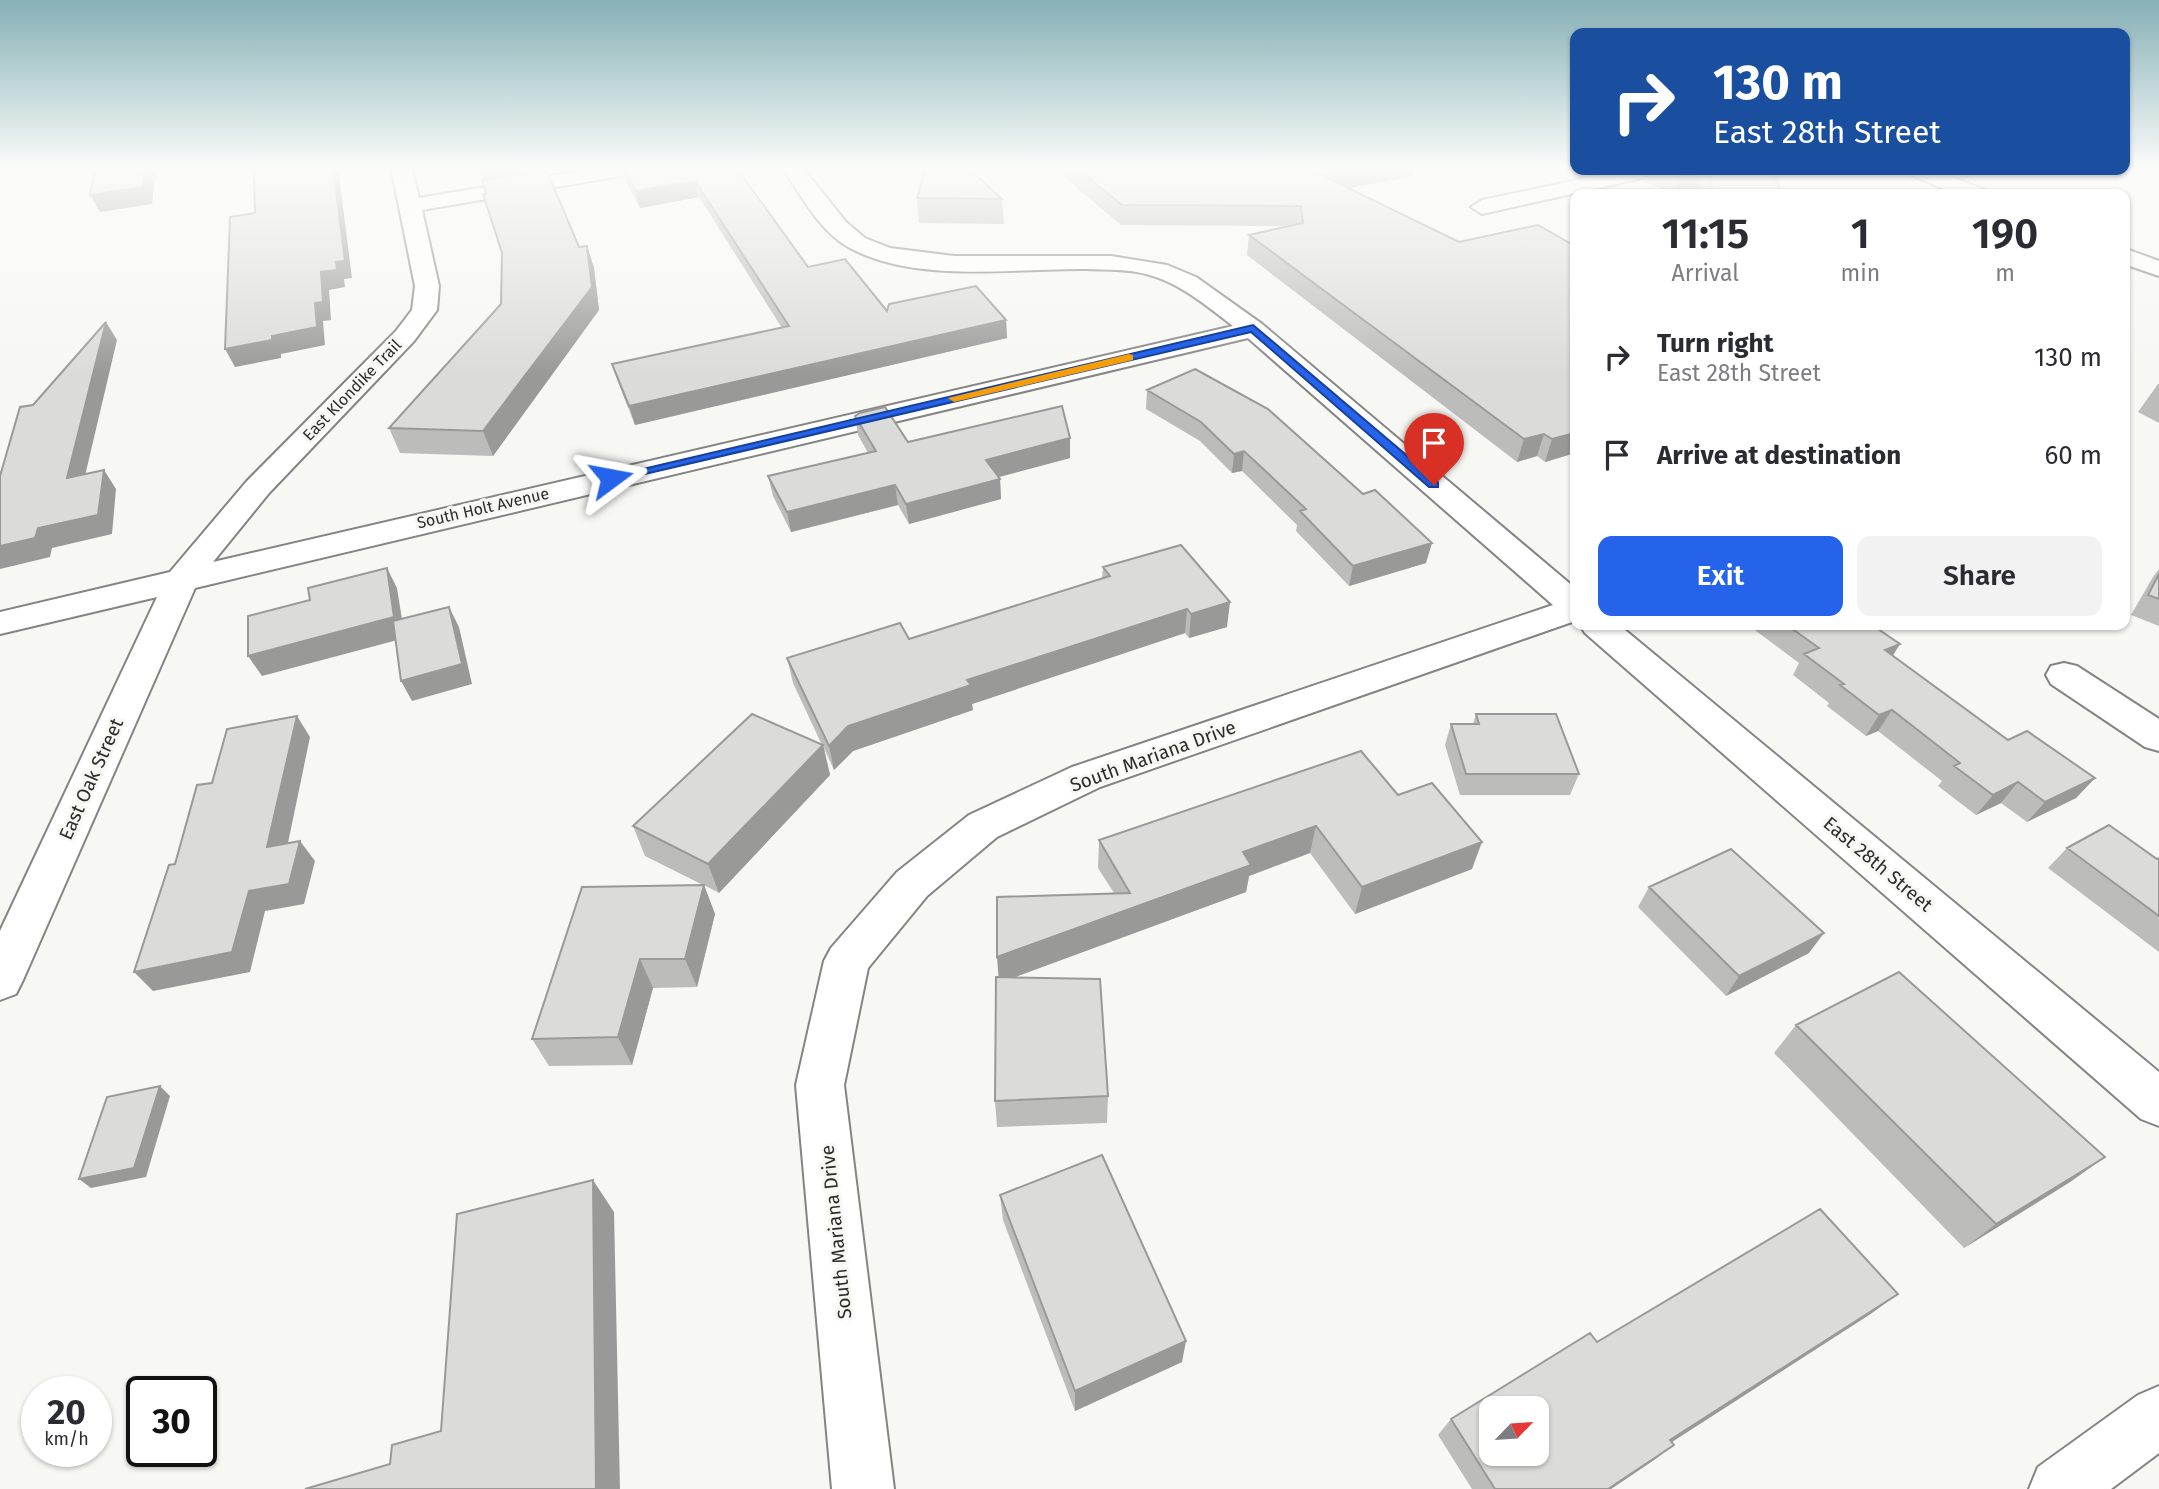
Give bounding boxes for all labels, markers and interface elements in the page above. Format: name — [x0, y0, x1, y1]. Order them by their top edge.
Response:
text: 130 m — [1713, 53, 1843, 112]
icon: right — [1598, 56, 1689, 147]
text: East 28th Street — [1713, 113, 1941, 151]
text: 11:15 — [1662, 209, 1749, 259]
text: 1 — [1851, 209, 1870, 259]
text: 190 — [1972, 209, 2038, 259]
text: Arrival — [1672, 259, 1739, 287]
text: min — [1841, 259, 1880, 287]
text: m — [1995, 259, 2015, 287]
text: Turn right — [1657, 328, 1774, 359]
street label: East Klondike Trail — [299, 335, 405, 445]
icon: right — [1598, 338, 1636, 376]
text: 130 m — [2034, 342, 2102, 373]
text: East 28th Street — [1657, 359, 1821, 387]
pin — [1404, 413, 1464, 485]
icon: arrive — [1415, 424, 1453, 462]
icon: arrive — [1598, 436, 1636, 474]
text: Arrive at destination — [1657, 440, 1901, 471]
text: 60 m — [2044, 440, 2102, 471]
position arrow — [574, 441, 648, 515]
street label: South Holt Avenue — [415, 484, 551, 532]
button: Exit — [1598, 536, 1843, 616]
button: Share — [1857, 536, 2102, 616]
street label: East Oak Street — [54, 715, 128, 843]
street label: South Mariana Drive — [1067, 715, 1239, 797]
street label: East 28th Street — [1819, 812, 1937, 916]
street label: South Mariana Drive — [815, 1144, 857, 1320]
speed limit sign: 30 — [126, 1376, 217, 1467]
text: 20 — [47, 1391, 86, 1433]
north arrow — [1479, 1396, 1549, 1466]
map controls — [1479, 1396, 1549, 1466]
text: km/h — [44, 1428, 89, 1450]

